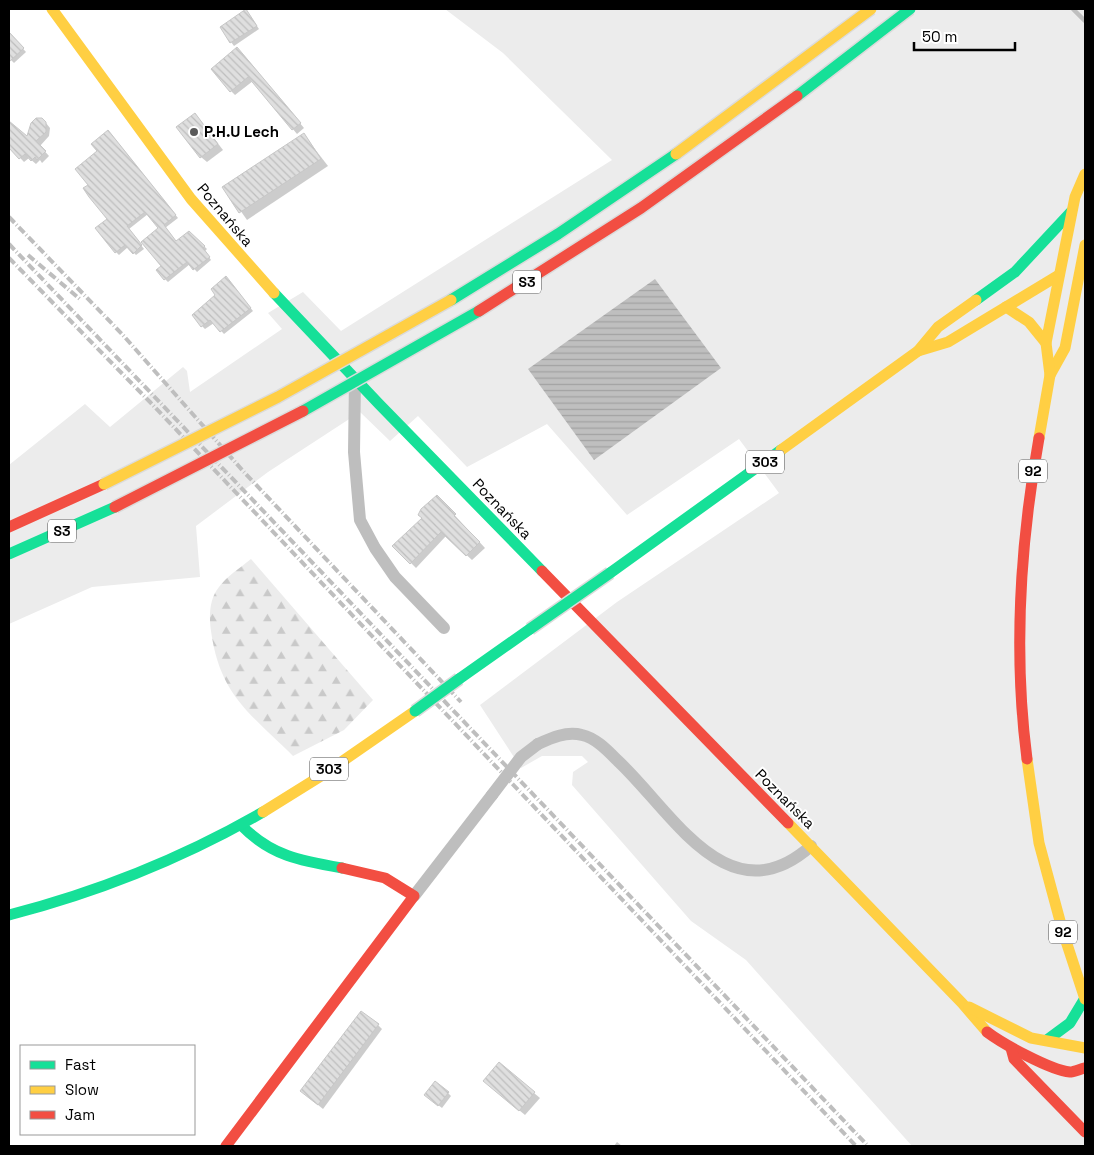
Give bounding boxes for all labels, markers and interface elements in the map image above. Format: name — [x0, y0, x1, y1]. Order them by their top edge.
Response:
scale bar — [914, 20, 1015, 52]
text: 50 m — [922, 27, 957, 46]
place label: P.H.U Lech — [204, 122, 279, 141]
marker: P.H.U Lech — [188, 126, 200, 138]
street label: Poznańska — [193, 179, 258, 251]
road number: S3 — [513, 270, 541, 294]
road number: 303 — [746, 451, 784, 474]
road number: 92 — [1019, 460, 1047, 482]
street label: Poznańska — [469, 474, 536, 543]
road number: S3 — [48, 520, 76, 542]
road number: 303 — [310, 758, 348, 781]
street label: Poznańska — [751, 765, 820, 833]
road number: 92 — [1049, 920, 1077, 944]
legend — [20, 1045, 195, 1135]
text: Fast — [65, 1055, 96, 1074]
text: Slow — [65, 1080, 99, 1099]
text: Jam — [65, 1105, 95, 1124]

